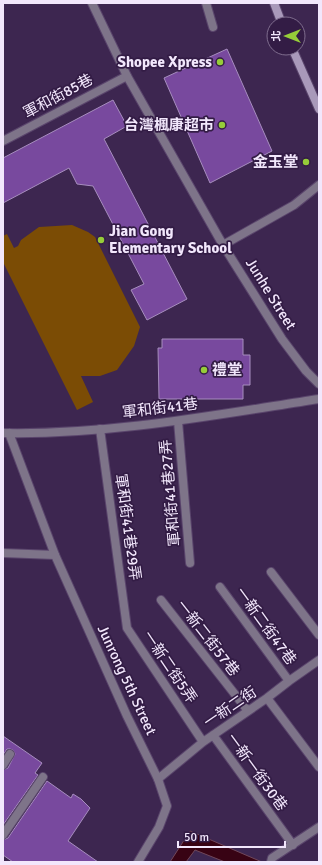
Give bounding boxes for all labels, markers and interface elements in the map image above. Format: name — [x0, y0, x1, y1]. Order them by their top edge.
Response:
north arrow — [266, 16, 306, 56]
text: 北 — [270, 31, 283, 42]
place label: Shopee Xpress — [118, 53, 212, 71]
marker: Shopee Xpress — [215, 57, 225, 67]
street label: 軍和街85巷 — [20, 70, 96, 122]
place label: 台灣楓康超市 — [124, 116, 214, 134]
marker: 台灣楓康超市 — [217, 120, 227, 130]
place label: 金玉堂 — [253, 153, 298, 171]
marker: 金玉堂 — [301, 157, 311, 167]
place label: Jian Gong Elementary School — [109, 222, 232, 257]
marker: Jian Gong Elementary School — [96, 235, 106, 245]
street label: Junhe Street — [242, 255, 300, 333]
place label: 禮堂 — [212, 361, 242, 379]
marker: 禮堂 — [199, 365, 209, 375]
street label: 軍和街41巷 — [121, 394, 199, 422]
street label: 軍和街41巷27弄 — [156, 439, 184, 547]
street label: 軍和街41巷29弄 — [112, 473, 144, 581]
street label: 一新二街47巷 — [232, 584, 300, 668]
street label: 一新二街57巷 — [173, 597, 243, 679]
street label: Junrong 5th Street — [94, 622, 160, 738]
street label: 一新二街5弄 — [139, 628, 201, 706]
street label: 一新二街 — [200, 683, 260, 731]
street label: 一新一街30巷 — [223, 730, 291, 814]
scale bar — [178, 823, 285, 849]
text: 50 m — [184, 830, 209, 845]

